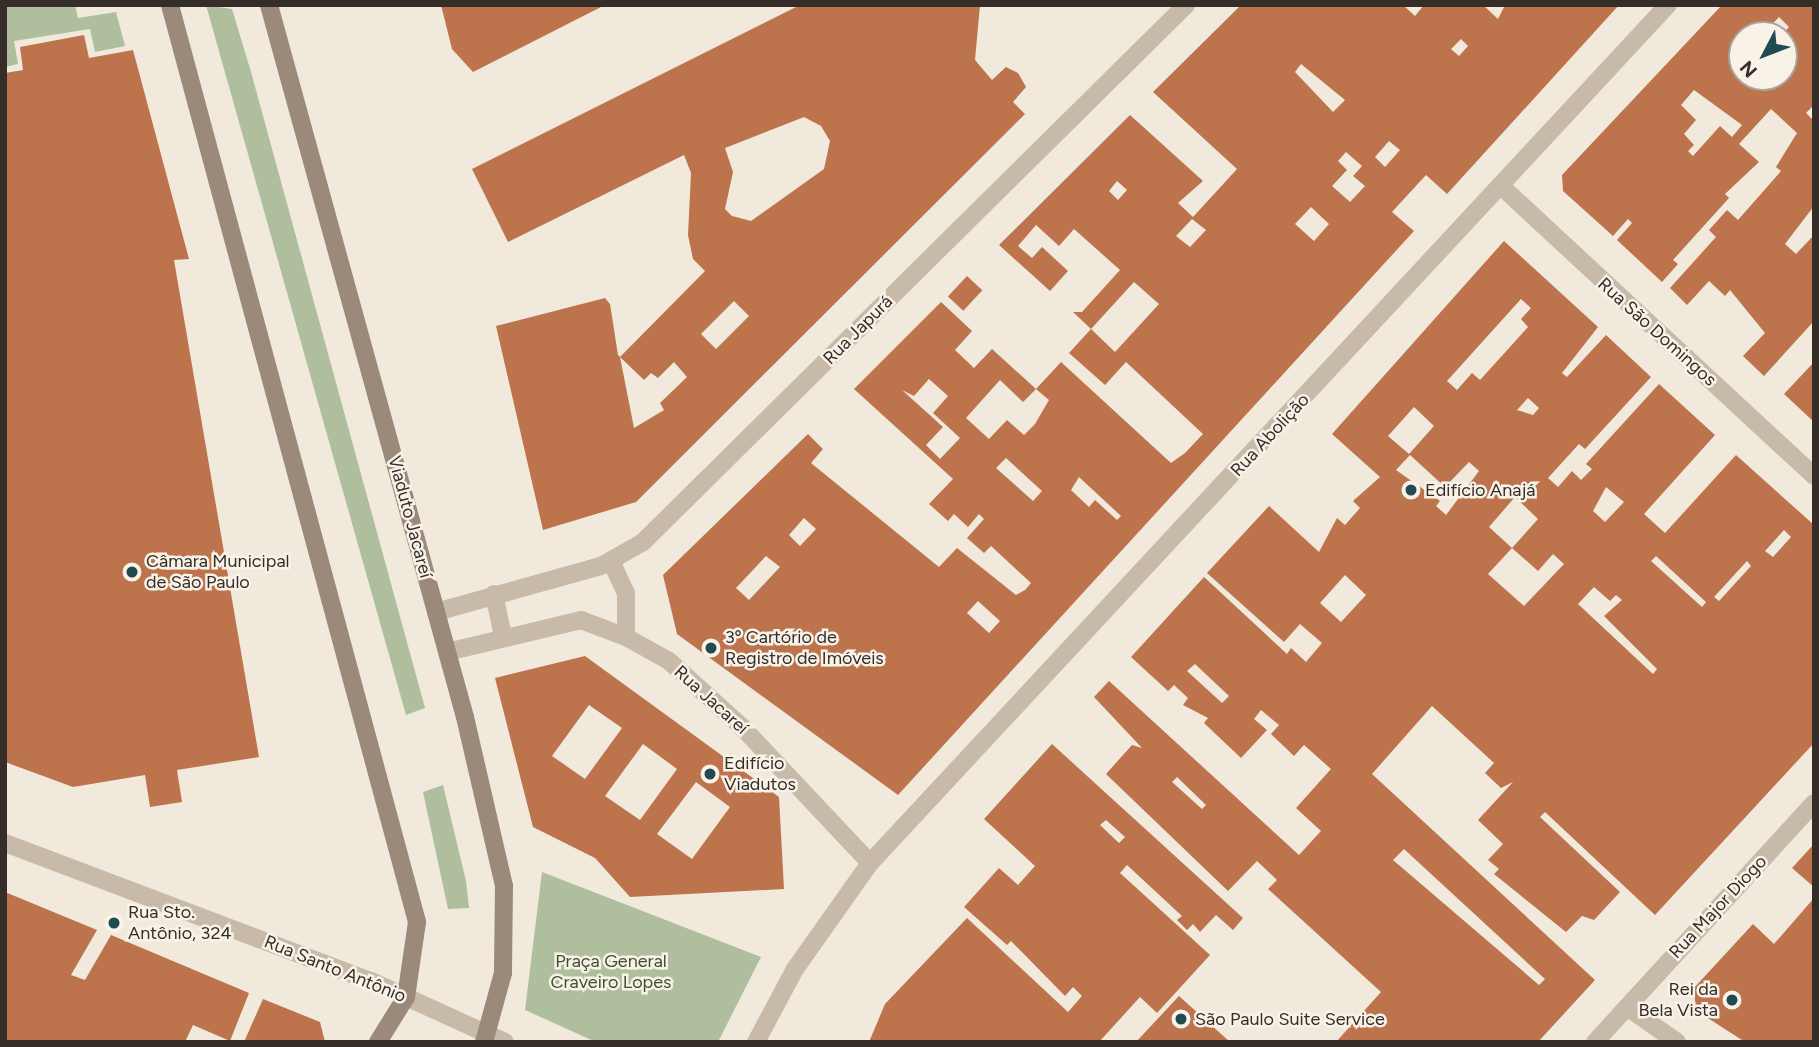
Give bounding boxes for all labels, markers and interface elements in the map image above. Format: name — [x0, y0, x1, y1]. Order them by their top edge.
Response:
north arrow — [1728, 21, 1798, 91]
text: N — [1735, 56, 1762, 82]
street label: Rua São Domingos — [1593, 273, 1721, 391]
street label: Rua Japurá — [819, 291, 897, 369]
street label: Rua Abolição — [1226, 389, 1314, 481]
street label: Viaduto Jacareí — [383, 454, 437, 580]
place label: Edifício Anajá — [1425, 479, 1535, 501]
marker: Edifício Anajá — [1403, 482, 1419, 498]
place label: Câmara Municipal de São Paulo — [146, 551, 290, 594]
marker: Câmara Municipal de São Paulo — [124, 564, 140, 580]
place label: 3º Cartório de Registro de Imóveis — [725, 627, 884, 670]
marker: 3º Cartório de Registro de Imóveis — [703, 640, 719, 656]
street label: Rua Jacareí — [669, 661, 753, 739]
place label: Edifício Viadutos — [724, 753, 796, 796]
marker: Edifício Viadutos — [702, 766, 718, 782]
street label: Rua Major Diogo — [1665, 851, 1771, 963]
place label: Rua Sto. Antônio, 324 — [128, 902, 232, 944]
marker: Rua Sto. Antônio, 324 — [106, 915, 122, 931]
street label: Rua Santo Antônio — [261, 931, 409, 1007]
park label: Praça General Craveiro Lopes — [551, 951, 671, 993]
place label: Rei da Bela Vista — [1639, 979, 1718, 1021]
marker: Rei da Bela Vista — [1724, 992, 1740, 1008]
place label: São Paulo Suite Service — [1195, 1008, 1385, 1030]
marker: São Paulo Suite Service — [1173, 1011, 1189, 1027]

